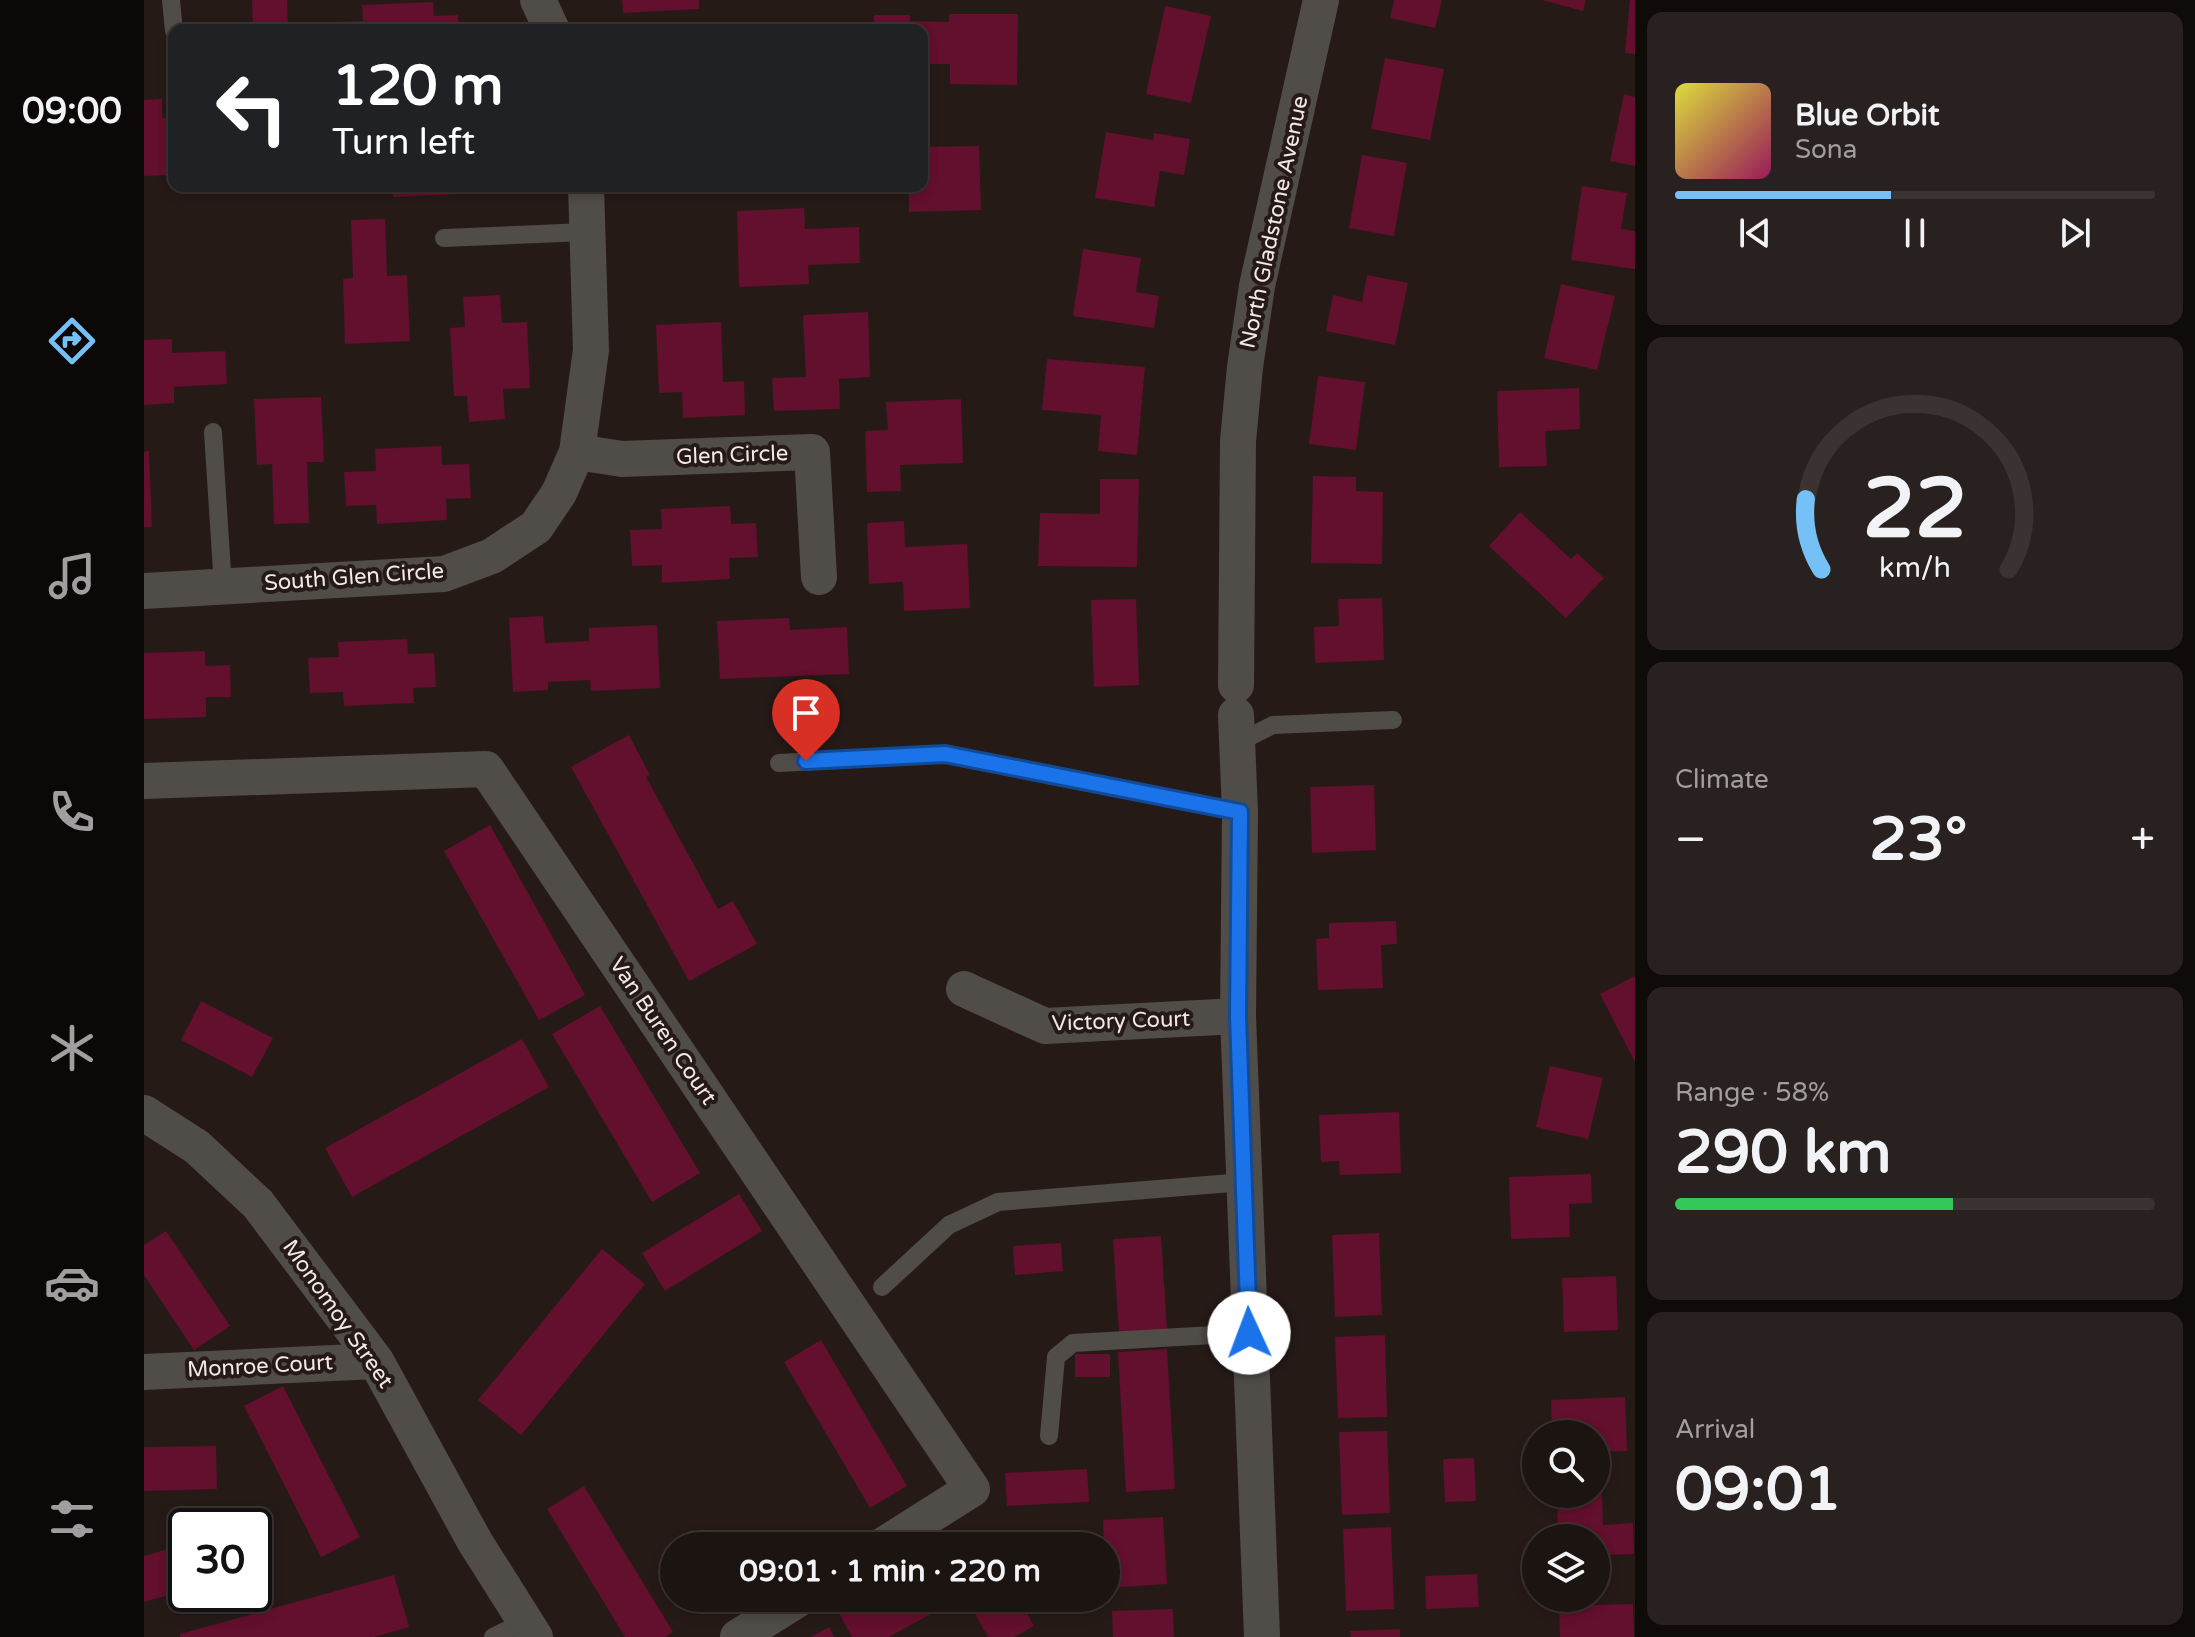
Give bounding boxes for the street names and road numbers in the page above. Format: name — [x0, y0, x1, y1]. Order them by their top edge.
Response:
street label: North Gladstone Avenue — [1235, 93, 1313, 351]
street label: Glen Circle — [675, 440, 789, 470]
street label: South Glen Circle — [263, 558, 445, 596]
street label: Van Buren Court — [604, 952, 722, 1110]
street label: Victory Court — [1051, 1006, 1191, 1036]
street label: Monomoy Street — [277, 1235, 399, 1393]
street label: Monroe Court — [186, 1349, 334, 1383]

